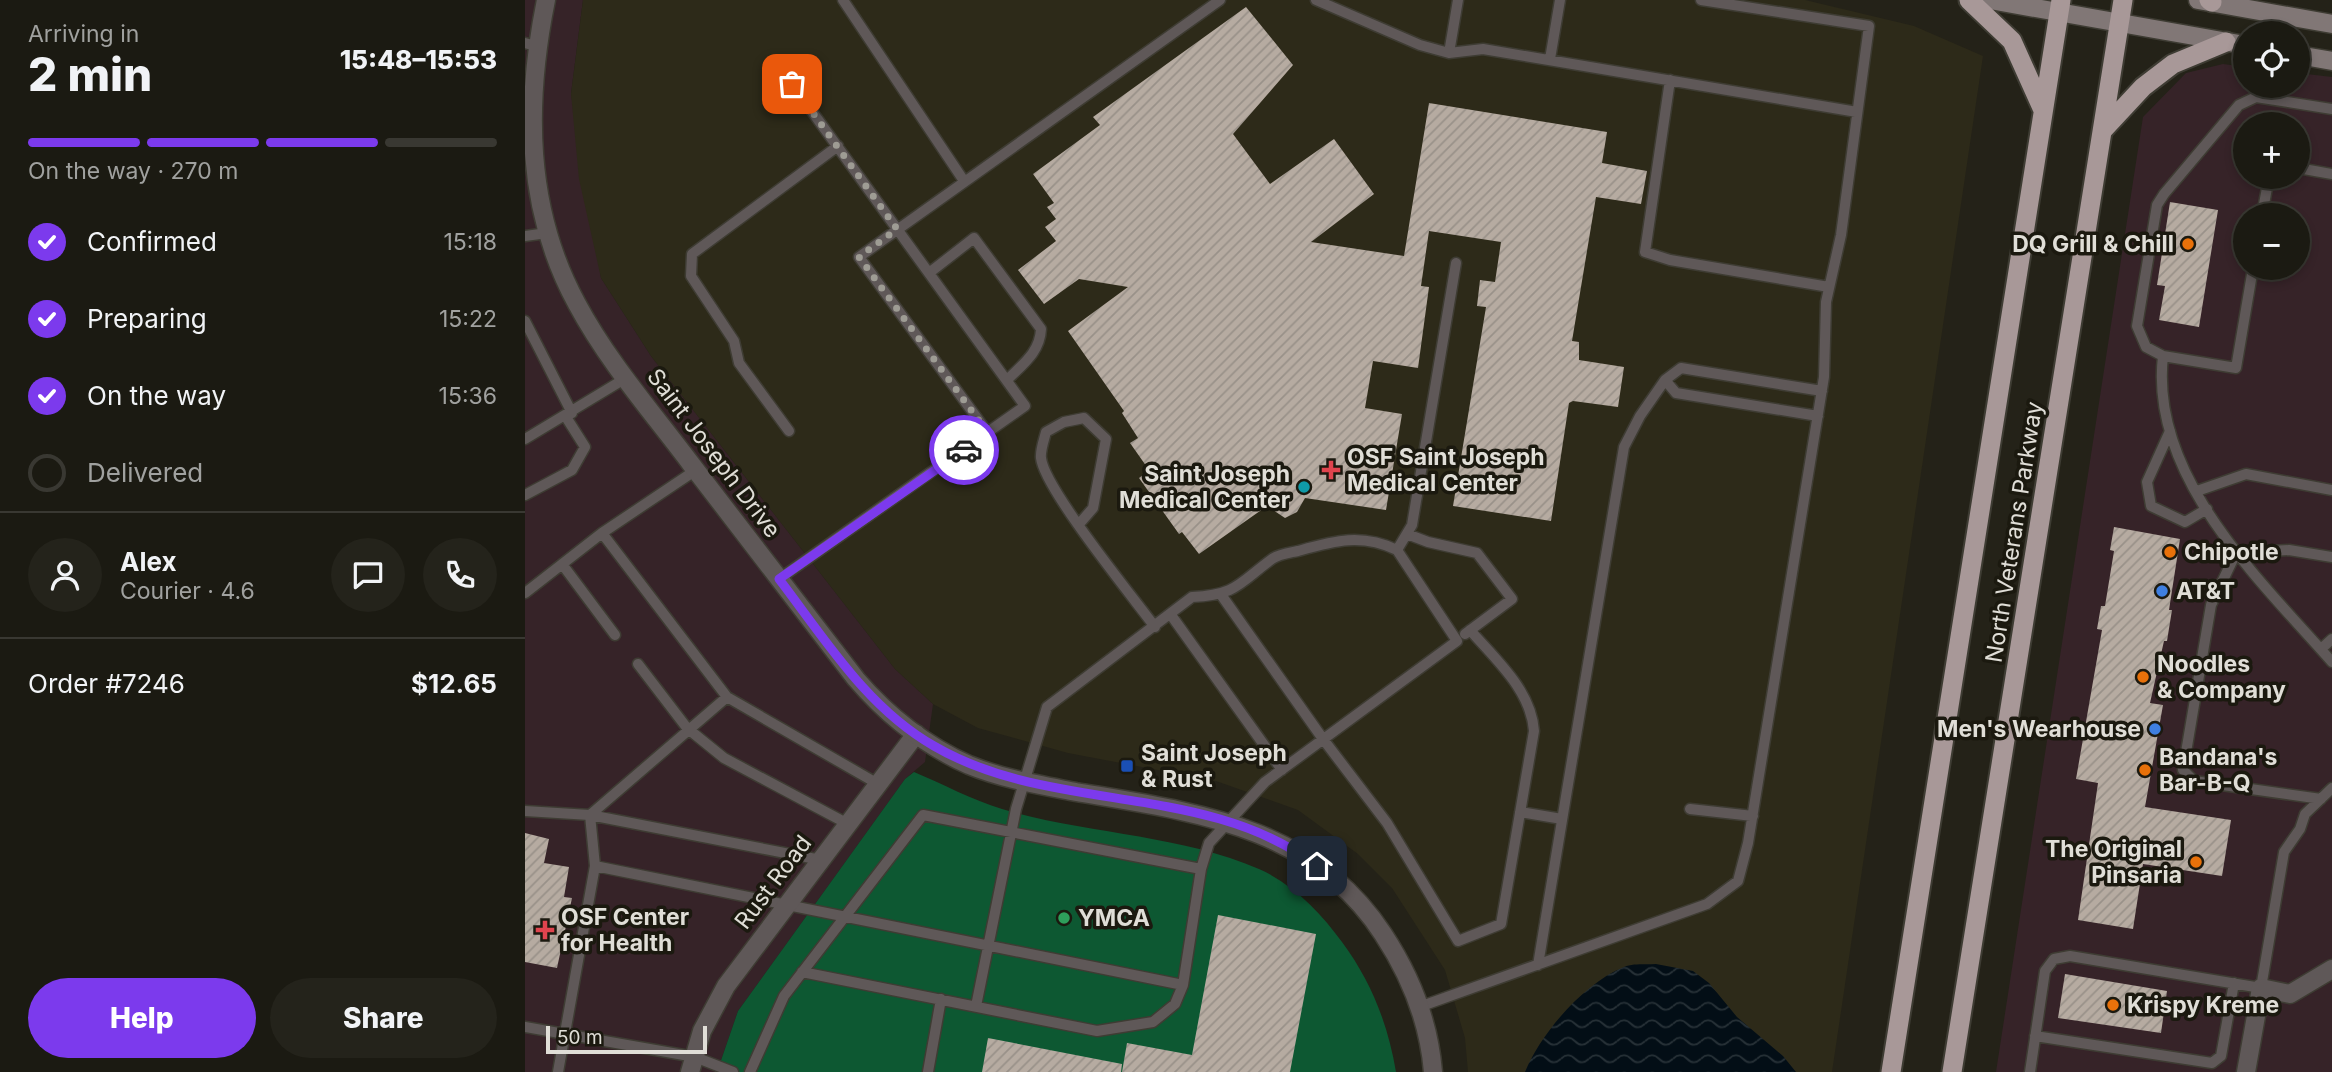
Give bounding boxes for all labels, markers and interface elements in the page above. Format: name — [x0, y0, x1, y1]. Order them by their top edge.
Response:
text: Arriving in — [28, 20, 139, 48]
map controls — [2233, 21, 2310, 280]
button: locate — [2233, 21, 2310, 98]
text: 15:48–15:53 — [340, 44, 497, 75]
text: 2 min — [28, 46, 152, 102]
pin — [762, 54, 822, 114]
icon: bag — [773, 65, 811, 103]
button: + — [2233, 112, 2310, 189]
text: On the way · 270 m — [28, 157, 238, 185]
button: − — [2233, 203, 2310, 280]
icon: check — [28, 223, 66, 261]
text: Confirmed — [87, 226, 217, 257]
text: 15:18 — [443, 228, 497, 256]
place label: DQ Grill & Chill — [2012, 230, 2174, 258]
marker: DQ Grill & Chill — [2180, 236, 2196, 252]
icon: check — [28, 300, 66, 338]
text: Preparing — [87, 303, 207, 334]
text: 15:22 — [439, 305, 497, 333]
street label: Saint Joseph Drive — [641, 363, 787, 543]
icon: check — [28, 377, 66, 415]
text: On the way — [87, 380, 226, 411]
text: 15:36 — [439, 382, 497, 410]
street label: North Veterans Parkway — [1980, 399, 2048, 665]
courier — [929, 415, 999, 485]
icon: car — [945, 431, 983, 469]
place label: OSF Saint Joseph Medical Center — [1347, 443, 1545, 497]
text: Delivered — [87, 457, 203, 488]
place label: Saint Joseph Medical Center — [1119, 460, 1290, 514]
marker: OSF Saint Joseph Medical Center — [1321, 460, 1341, 480]
marker: Saint Joseph Medical Center — [1296, 479, 1312, 495]
button: person — [28, 538, 102, 612]
button: chat — [331, 538, 405, 612]
button: phone — [423, 538, 497, 612]
place label: Chipotle — [2184, 538, 2279, 566]
marker: Chipotle — [2162, 544, 2178, 560]
text: Alex — [120, 546, 177, 577]
text: Courier · 4.6 — [120, 577, 255, 605]
place label: AT&T — [2176, 577, 2235, 605]
marker: AT&T — [2154, 583, 2170, 599]
place label: Noodles & Company — [2157, 650, 2286, 704]
text: Order #7246 — [28, 668, 185, 699]
text: $12.65 — [411, 668, 497, 699]
marker: Noodles & Company — [2135, 669, 2151, 685]
place label: Men's Wearhouse — [1937, 715, 2141, 743]
marker: Men's Wearhouse — [2147, 721, 2163, 737]
place label: Saint Joseph & Rust — [1141, 739, 1287, 793]
place label: Bandana's Bar-B-Q — [2159, 743, 2278, 797]
marker: Saint Joseph & Rust — [1119, 758, 1135, 774]
marker: Bandana's Bar-B-Q — [2137, 762, 2153, 778]
street label: Rust Road — [729, 830, 817, 934]
place label: The Original Pinsaria — [2045, 835, 2182, 889]
pin — [1287, 836, 1347, 896]
icon: home — [1298, 847, 1336, 885]
marker: The Original Pinsaria — [2188, 854, 2204, 870]
place label: OSF Center for Health — [561, 903, 689, 957]
place label: YMCA — [1078, 904, 1150, 932]
marker: YMCA — [1056, 910, 1072, 926]
marker: OSF Center for Health — [535, 920, 555, 940]
button: Help — [28, 978, 256, 1058]
button: Share — [270, 978, 497, 1058]
place label: Krispy Kreme — [2127, 991, 2279, 1019]
marker: Krispy Kreme — [2105, 997, 2121, 1013]
scale bar — [546, 1023, 707, 1055]
text: 50 m — [557, 1026, 603, 1049]

